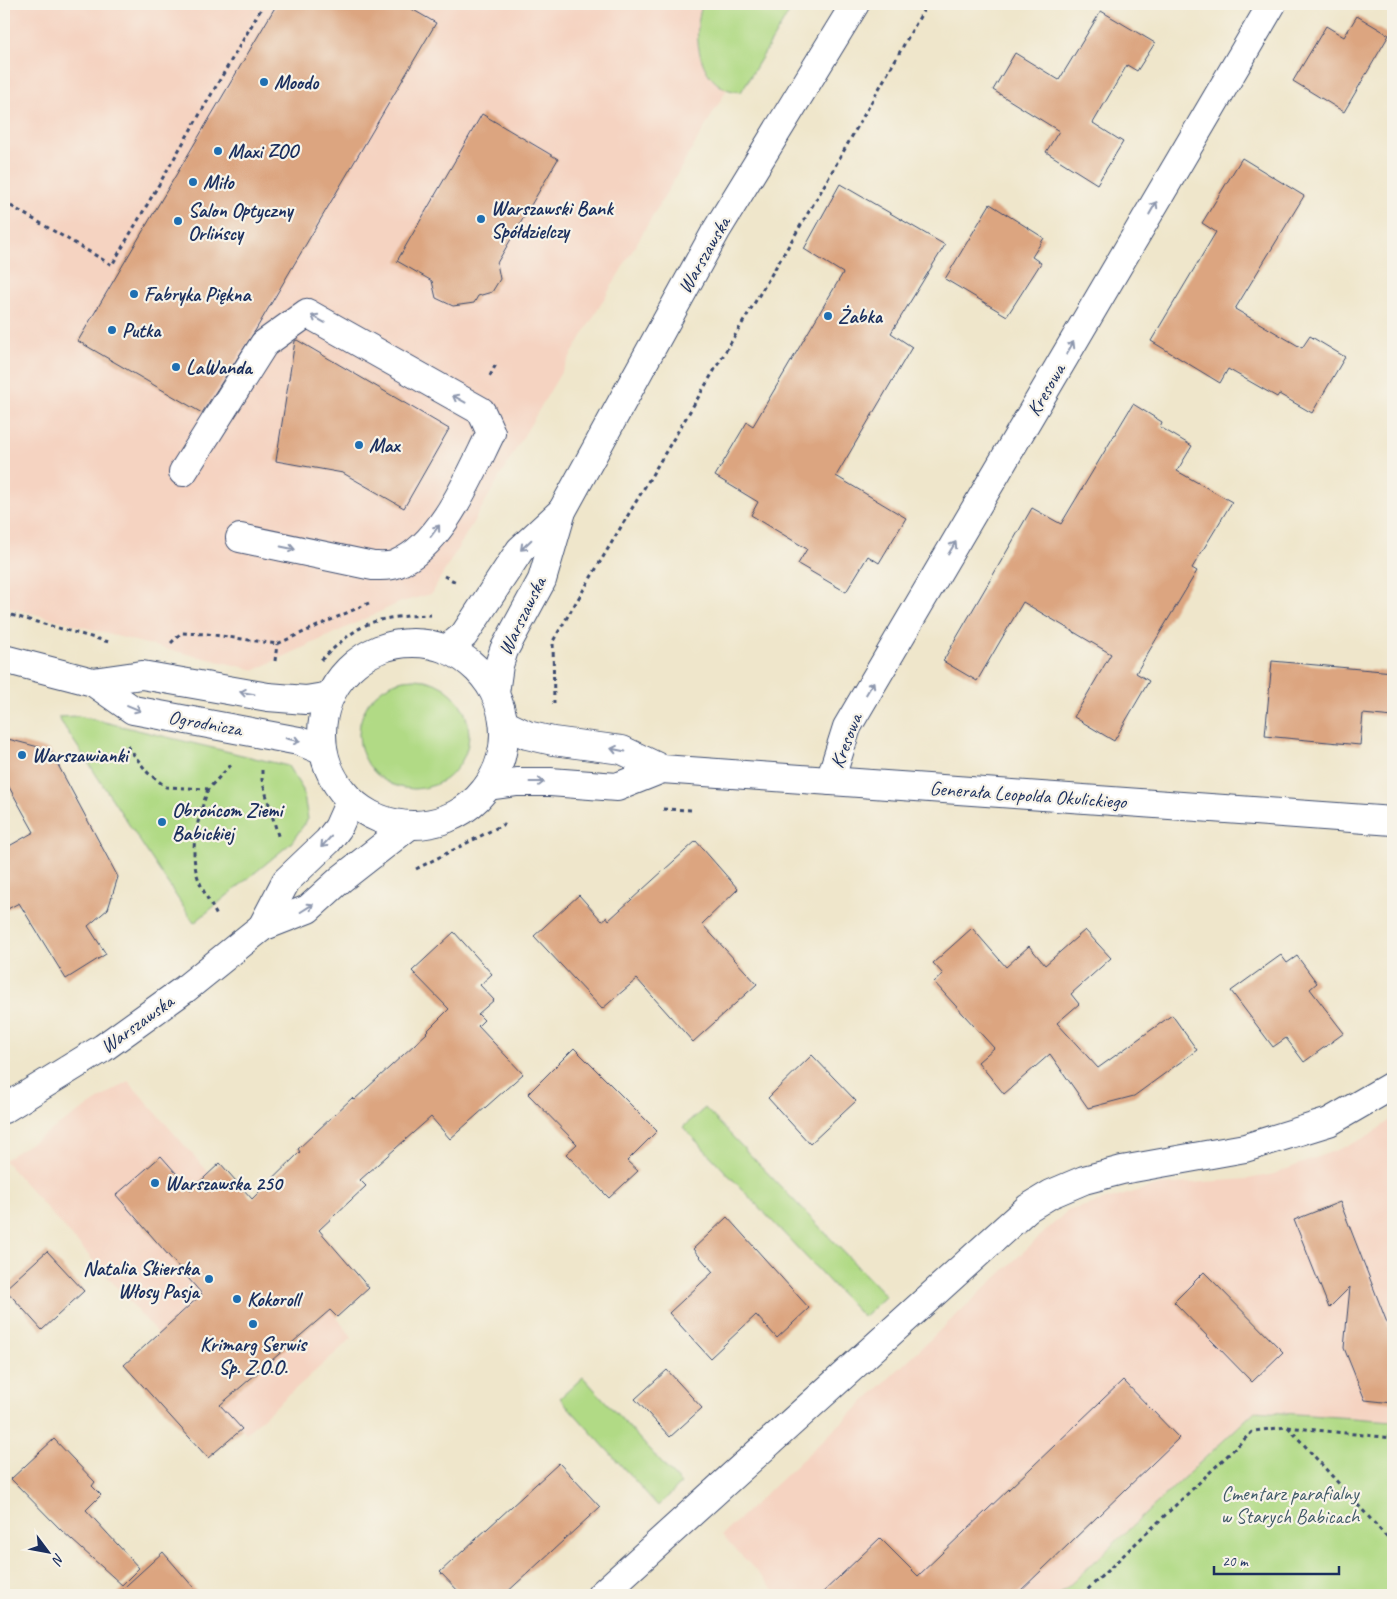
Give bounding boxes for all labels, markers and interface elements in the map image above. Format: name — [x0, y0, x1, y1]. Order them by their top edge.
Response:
place label: Moodo — [274, 70, 320, 95]
marker: Moodo — [258, 76, 270, 88]
place label: Maxi ZOO — [228, 139, 301, 164]
marker: Maxi ZOO — [212, 145, 224, 157]
place label: Miło — [203, 170, 235, 195]
marker: Miło — [187, 176, 199, 188]
place label: Warszawski Bank Spółdzielczy — [491, 196, 614, 244]
place label: Salon Optyczny Orlińscy — [188, 198, 295, 246]
one-way arrow — [1148, 201, 1158, 216]
street label: Warszawska — [672, 211, 737, 298]
marker: Warszawski Bank Spółdzielczy — [475, 213, 487, 225]
marker: Salon Optyczny Orlińscy — [172, 215, 184, 227]
place label: Fabryka Piękna — [144, 282, 252, 307]
marker: Fabryka Piękna — [128, 288, 140, 300]
place label: Żabka — [838, 304, 884, 329]
marker: Żabka — [822, 310, 834, 322]
one-way arrow — [310, 314, 325, 324]
place label: Putka — [122, 318, 162, 343]
marker: Putka — [106, 324, 118, 336]
one-way arrow — [1066, 342, 1076, 356]
place label: LaWanda — [186, 355, 253, 380]
street label: Kresowa — [1021, 358, 1072, 421]
marker: LaWanda — [170, 361, 182, 373]
one-way arrow — [453, 393, 467, 403]
place label: Max — [369, 433, 402, 458]
marker: Max — [353, 439, 365, 451]
one-way arrow — [430, 524, 440, 538]
one-way arrow — [520, 539, 533, 551]
one-way arrow — [948, 542, 958, 556]
one-way arrow — [280, 544, 296, 553]
street label: Warszawska — [492, 571, 552, 659]
one-way arrow — [865, 682, 875, 696]
one-way arrow — [239, 688, 255, 698]
one-way arrow — [126, 704, 141, 713]
street label: Ogrodnicza — [166, 704, 245, 742]
street label: Kresowa — [824, 709, 868, 772]
one-way arrow — [284, 736, 300, 745]
place label: Warszawianki — [32, 743, 131, 768]
one-way arrow — [610, 745, 626, 755]
marker: Warszawianki — [16, 749, 28, 761]
street label: Generała Leopolda Okulickiego — [929, 776, 1128, 814]
one-way arrow — [528, 777, 545, 787]
place label: Obrońcom Ziemi Babickiej — [172, 798, 285, 846]
marker: Obrońcom Ziemi Babickiej — [156, 816, 168, 828]
one-way arrow — [320, 836, 332, 849]
one-way arrow — [299, 903, 313, 913]
street label: Warszawska — [96, 988, 180, 1059]
place label: Warszawska 250 — [165, 1171, 284, 1196]
marker: Warszawska 250 — [149, 1177, 161, 1189]
place label: Natalia Skierska Włosy Pasja — [83, 1256, 201, 1305]
marker: Natalia Skierska Włosy Pasja — [203, 1273, 215, 1285]
place label: Kokoroll — [247, 1287, 304, 1312]
marker: Kokoroll — [231, 1293, 243, 1305]
marker: Krimarg Serwis Sp. Z.O.O. — [247, 1318, 259, 1330]
place label: Krimarg Serwis Sp. Z.O.O. — [200, 1332, 308, 1380]
park label: Cmentarz parafialny w Starych Babicach — [1221, 1481, 1361, 1529]
north arrow — [22, 1526, 72, 1576]
scale bar — [1214, 1544, 1340, 1576]
text: N — [48, 1550, 68, 1569]
text: 20 m — [1222, 1552, 1249, 1571]

